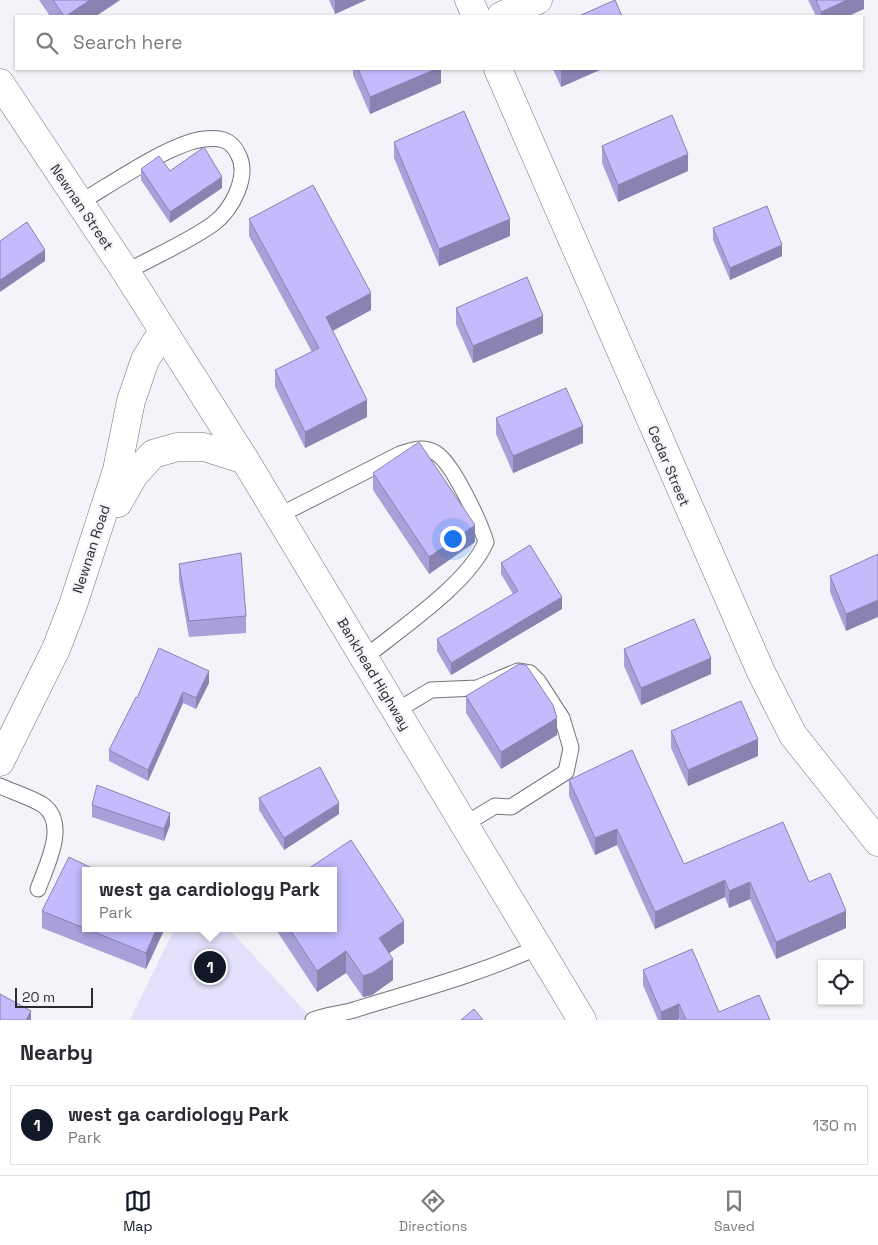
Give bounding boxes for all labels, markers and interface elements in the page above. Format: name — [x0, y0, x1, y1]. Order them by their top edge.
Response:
search box — [15, 15, 863, 70]
icon: search — [33, 29, 61, 57]
text: Search here — [73, 30, 183, 55]
street label: Newnan Street — [47, 160, 117, 254]
street label: Cedar Street — [644, 423, 694, 509]
street label: Newnan Road — [68, 503, 114, 595]
your location — [440, 526, 466, 552]
street label: Bankhead Highway — [333, 614, 415, 734]
popup — [82, 867, 337, 932]
text: west ga cardiology Park — [99, 877, 320, 902]
text: Park — [99, 902, 132, 923]
pin: 1 — [194, 948, 226, 986]
map controls — [818, 960, 863, 1005]
button: locate — [818, 960, 863, 1005]
scale bar — [15, 985, 92, 1008]
text: 20 m — [22, 988, 55, 1006]
text: Nearby — [20, 1039, 93, 1066]
text: west ga cardiology Park — [68, 1102, 289, 1127]
text: 1 — [33, 1115, 41, 1136]
text: 130 m — [813, 1115, 857, 1136]
text: Park — [68, 1127, 101, 1148]
tab: Map — [123, 1187, 152, 1235]
tab: Directions — [399, 1187, 467, 1235]
tab: Saved — [714, 1187, 755, 1235]

